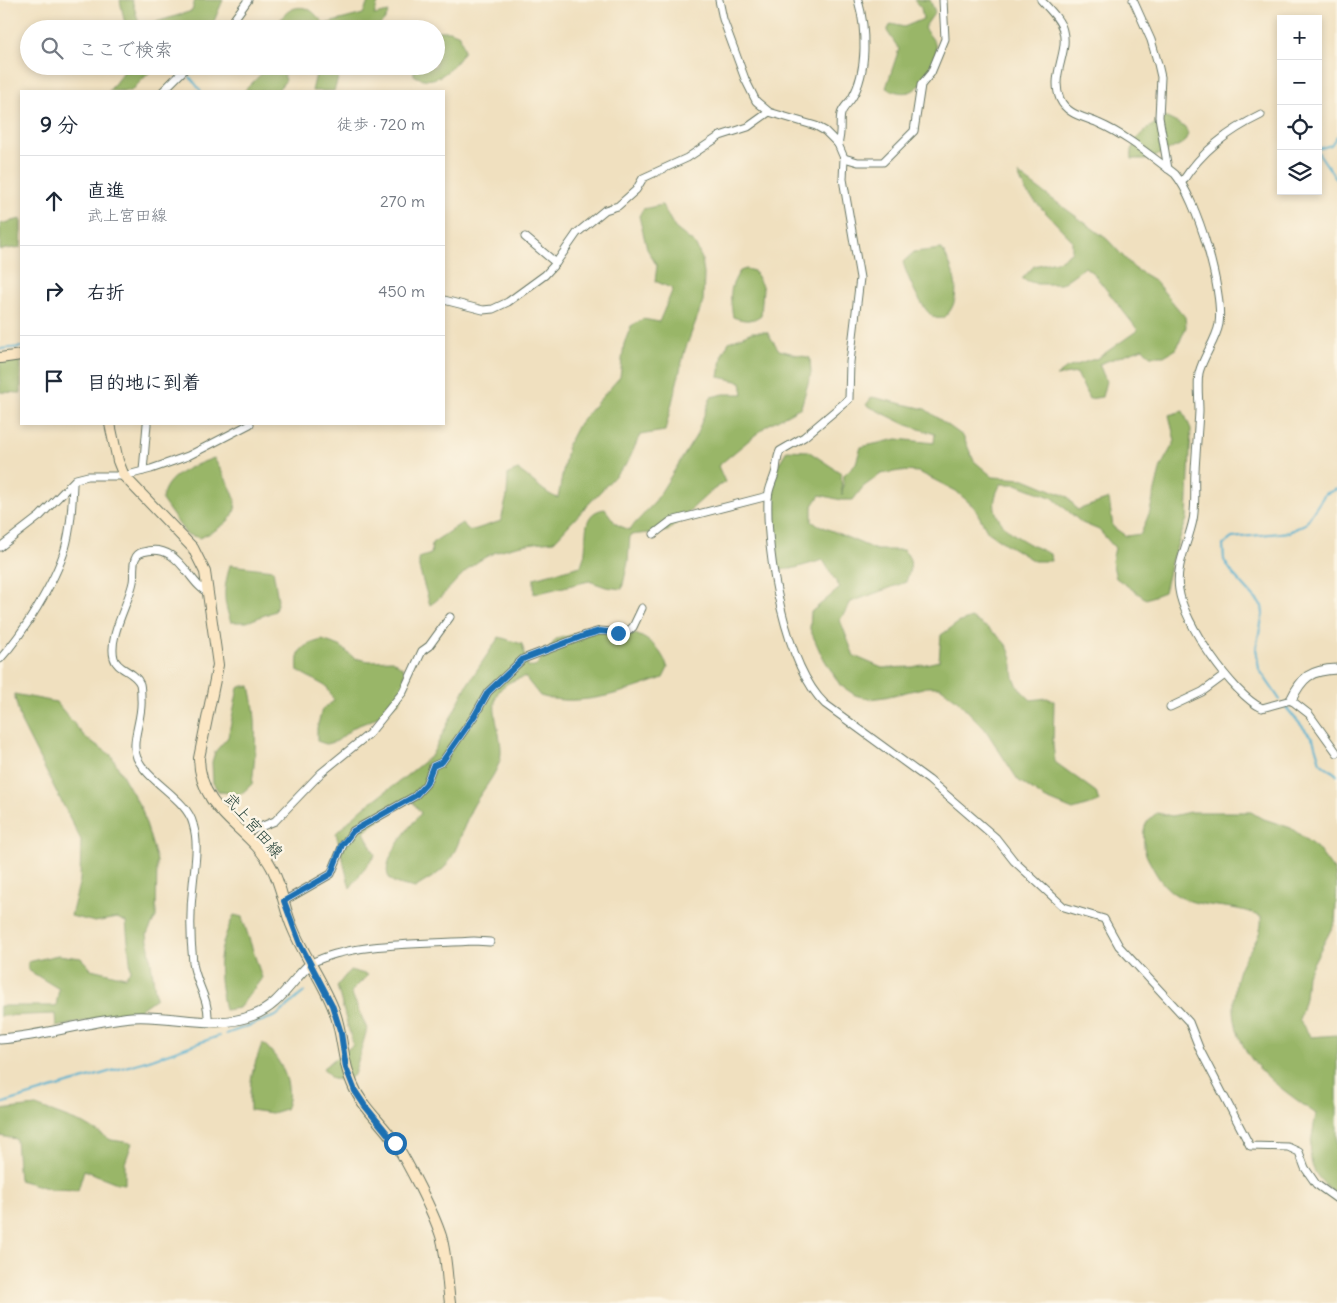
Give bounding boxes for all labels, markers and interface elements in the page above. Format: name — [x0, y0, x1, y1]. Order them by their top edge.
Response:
map controls — [1277, 15, 1322, 195]
button: + — [1277, 15, 1322, 60]
search box — [20, 20, 445, 75]
icon: search — [38, 34, 66, 62]
text: ここで検索 — [78, 37, 173, 61]
button: − — [1277, 60, 1322, 105]
button: locate — [1277, 105, 1322, 150]
text: 9 分 — [40, 111, 78, 138]
text: 徒歩 · 720 m — [337, 114, 425, 134]
button: layers — [1277, 150, 1322, 195]
text: 直進 — [87, 178, 125, 202]
icon: ahead — [40, 187, 68, 215]
text: 270 m — [380, 191, 425, 211]
text: 武上宮田線 — [87, 205, 167, 225]
icon: right — [40, 277, 68, 305]
text: 右折 — [87, 280, 125, 304]
text: 450 m — [378, 281, 425, 301]
icon: arrive — [40, 367, 68, 395]
text: 目的地に到着 — [87, 370, 201, 394]
route end — [607, 622, 630, 645]
street label: 武上宮田線 — [220, 788, 288, 862]
route start — [384, 1132, 407, 1155]

